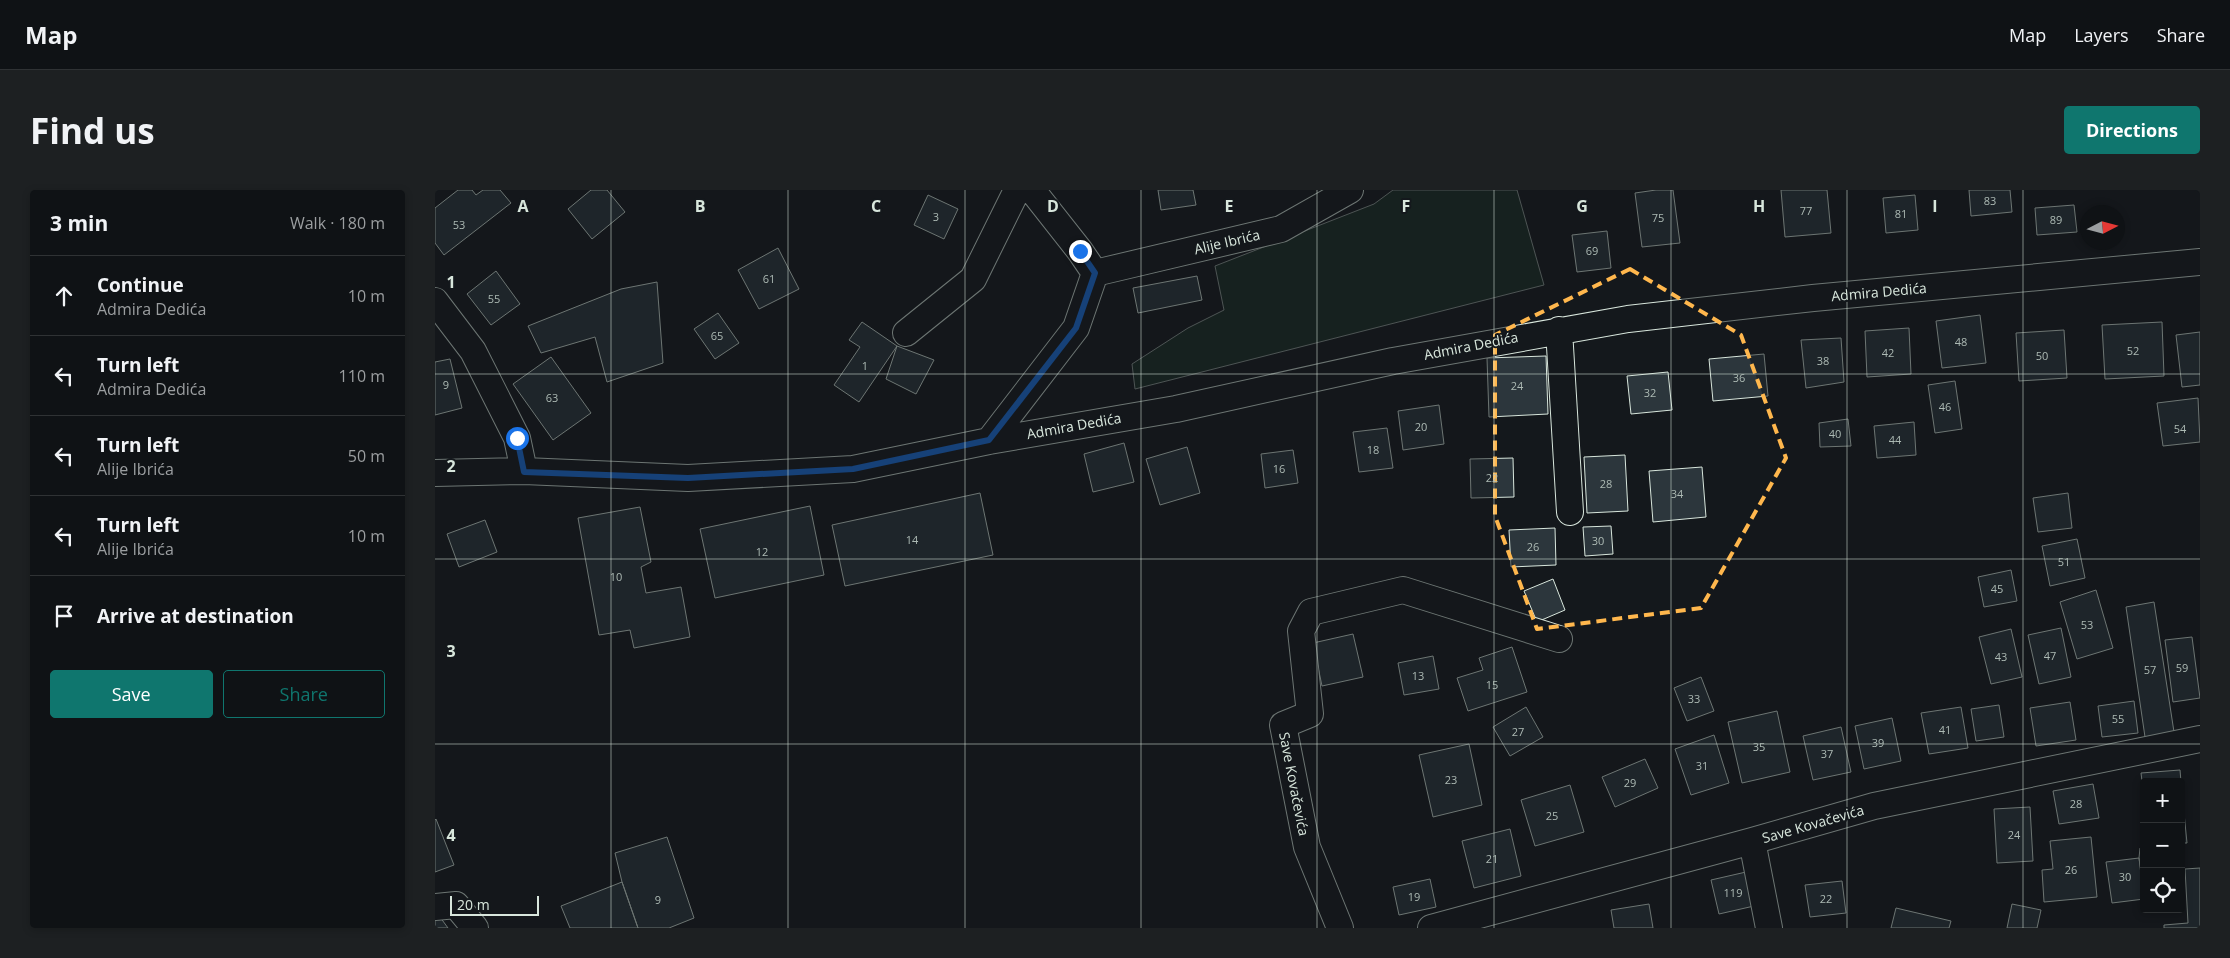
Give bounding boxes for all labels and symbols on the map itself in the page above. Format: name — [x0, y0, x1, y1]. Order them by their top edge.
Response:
house number: 83 — [1984, 193, 1996, 208]
text: A — [517, 195, 529, 217]
text: B — [695, 195, 705, 217]
text: C — [871, 195, 881, 217]
text: D — [1047, 195, 1059, 217]
text: E — [1225, 195, 1234, 217]
text: F — [1402, 195, 1410, 217]
text: G — [1576, 195, 1588, 217]
text: H — [1753, 195, 1765, 217]
text: I — [1932, 195, 1938, 217]
house number: 77 — [1800, 203, 1812, 218]
north arrow — [2080, 205, 2125, 250]
house number: 81 — [1895, 206, 1907, 221]
house number: 3 — [933, 209, 939, 224]
house number: 75 — [1652, 210, 1664, 225]
house number: 89 — [2050, 212, 2062, 227]
house number: 53 — [453, 217, 465, 232]
street label: Alije Ibrića — [1192, 225, 1262, 258]
route end — [1069, 240, 1092, 263]
house number: 69 — [1586, 243, 1598, 258]
text: 1 — [446, 271, 456, 293]
house number: 61 — [763, 271, 775, 286]
street label: Admira Dedića — [1830, 278, 1927, 305]
house number: 55 — [488, 291, 500, 306]
street label: Admira Dedića — [1422, 327, 1520, 364]
house number: 65 — [711, 328, 723, 343]
house number: 48 — [1955, 334, 1967, 349]
house number: 52 — [2127, 343, 2139, 358]
house number: 42 — [1882, 345, 1894, 360]
house number: 50 — [2036, 348, 2048, 363]
house number: 38 — [1817, 353, 1829, 368]
house number: 1 — [862, 358, 868, 373]
house number: 36 — [1733, 370, 1745, 385]
house number: 9 — [443, 377, 449, 392]
house number: 24 — [1511, 378, 1524, 393]
house number: 32 — [1644, 385, 1656, 400]
house number: 63 — [546, 390, 558, 405]
house number: 46 — [1939, 399, 1951, 414]
street label: Admira Dedića — [1025, 408, 1123, 443]
house number: 20 — [1415, 419, 1427, 434]
house number: 54 — [2174, 421, 2187, 436]
house number: 40 — [1829, 426, 1841, 441]
route start — [506, 427, 529, 450]
house number: 44 — [1889, 432, 1902, 447]
house number: 18 — [1367, 442, 1379, 457]
text: 2 — [446, 455, 456, 477]
house number: 16 — [1273, 461, 1285, 476]
house number: 22 — [1486, 470, 1498, 485]
house number: 28 — [1600, 476, 1612, 491]
house number: 34 — [1671, 486, 1684, 501]
house number: 14 — [906, 532, 919, 547]
house number: 30 — [1592, 533, 1604, 548]
house number: 26 — [1527, 539, 1539, 554]
house number: 12 — [756, 544, 768, 559]
house number: 51 — [2058, 554, 2070, 569]
house number: 10 — [610, 569, 622, 584]
house number: 45 — [1991, 581, 2003, 596]
house number: 53 — [2081, 617, 2093, 632]
text: 3 — [446, 640, 456, 662]
house number: 47 — [2044, 648, 2056, 663]
house number: 43 — [1995, 649, 2007, 664]
house number: 59 — [2176, 660, 2188, 675]
house number: 57 — [2144, 662, 2156, 677]
house number: 13 — [1412, 668, 1424, 683]
house number: 15 — [1486, 677, 1498, 692]
house number: 33 — [1688, 691, 1700, 706]
house number: 55 — [2112, 711, 2124, 726]
house number: 41 — [1939, 722, 1951, 737]
house number: 27 — [1512, 724, 1524, 739]
street label: Save Kovačevića — [1275, 730, 1314, 837]
house number: 39 — [1872, 735, 1884, 750]
house number: 35 — [1753, 739, 1765, 754]
house number: 37 — [1821, 746, 1833, 761]
house number: 31 — [1696, 758, 1708, 773]
house number: 23 — [1445, 772, 1457, 787]
house number: 29 — [1624, 775, 1636, 790]
house number: 28 — [2070, 796, 2082, 811]
street label: Save Kovačevića — [1760, 800, 1866, 847]
house number: 25 — [1546, 808, 1558, 823]
text: 4 — [446, 824, 456, 846]
house number: 24 — [2008, 827, 2021, 842]
house number: 21 — [1486, 851, 1498, 866]
house number: 26 — [2065, 862, 2077, 877]
house number: 30 — [2119, 869, 2131, 884]
house number: 119 — [1724, 885, 1742, 900]
house number: 19 — [1408, 889, 1420, 904]
house number: 22 — [1820, 891, 1832, 906]
house number: 9 — [655, 892, 661, 907]
scale bar — [450, 893, 539, 916]

